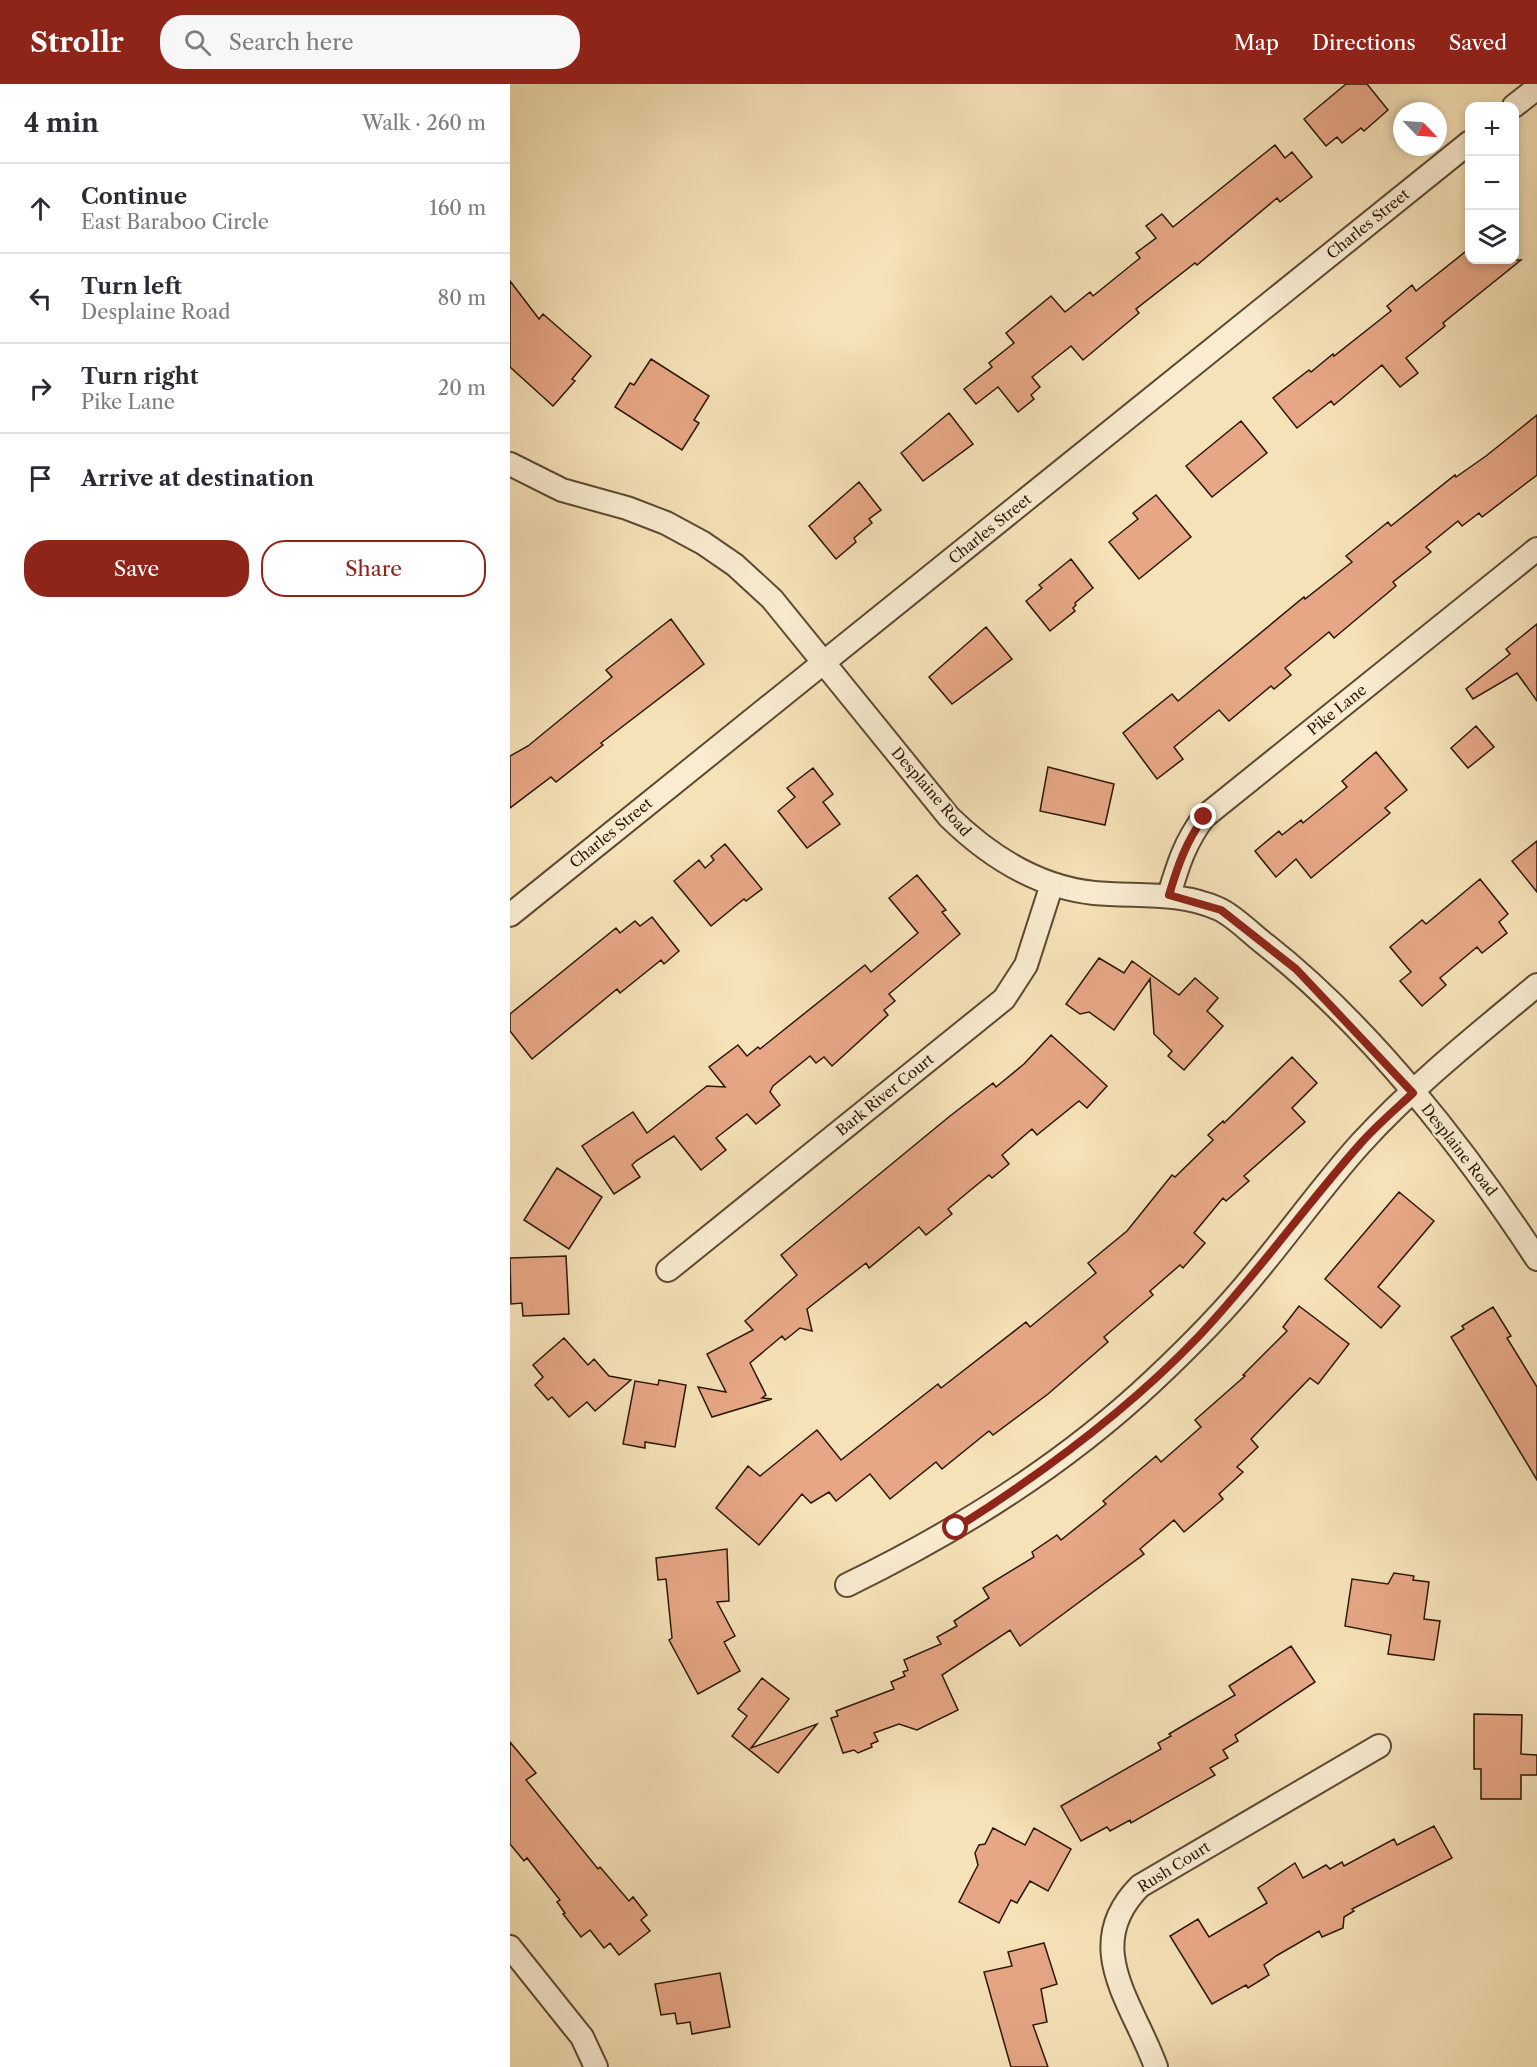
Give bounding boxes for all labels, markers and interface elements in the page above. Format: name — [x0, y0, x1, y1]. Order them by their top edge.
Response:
search box — [160, 15, 580, 69]
text: Strollr — [30, 25, 124, 59]
icon: search — [181, 26, 214, 59]
text: Search here — [229, 29, 353, 56]
text: Map — [1234, 30, 1279, 55]
text: Directions — [1312, 30, 1416, 55]
text: Saved — [1449, 30, 1507, 55]
north arrow — [1393, 102, 1447, 156]
map controls — [1465, 102, 1519, 264]
button: + — [1465, 102, 1519, 156]
text: 4 min — [24, 107, 99, 139]
text: Walk · 260 m — [362, 111, 486, 135]
button: − — [1465, 156, 1519, 210]
text: Continue — [81, 183, 187, 210]
street label: Charles Street — [1322, 184, 1413, 263]
icon: ahead — [24, 192, 57, 225]
text: 160 m — [429, 196, 486, 220]
text: East Baraboo Circle — [81, 210, 269, 234]
button: layers — [1465, 210, 1519, 264]
text: Turn left — [81, 273, 182, 300]
icon: left — [24, 282, 57, 315]
text: 80 m — [438, 286, 486, 310]
text: Desplaine Road — [81, 300, 231, 324]
text: Turn right — [81, 363, 199, 390]
icon: right — [24, 372, 57, 405]
text: 20 m — [438, 376, 486, 400]
text: Pike Lane — [81, 390, 175, 414]
icon: arrive — [24, 462, 57, 495]
text: Arrive at destination — [81, 465, 314, 492]
street label: Charles Street — [944, 489, 1035, 568]
button: Save — [24, 540, 249, 597]
button: Share — [261, 540, 486, 597]
street label: Pike Lane — [1303, 680, 1370, 739]
street label: Desplaine Road — [887, 743, 975, 840]
street label: Charles Street — [565, 793, 656, 872]
route end — [1190, 803, 1216, 829]
street label: Bark River Court — [832, 1049, 938, 1140]
street label: Desplaine Road — [1417, 1100, 1501, 1200]
route start — [942, 1514, 968, 1540]
street label: Rush Court — [1134, 1836, 1214, 1896]

